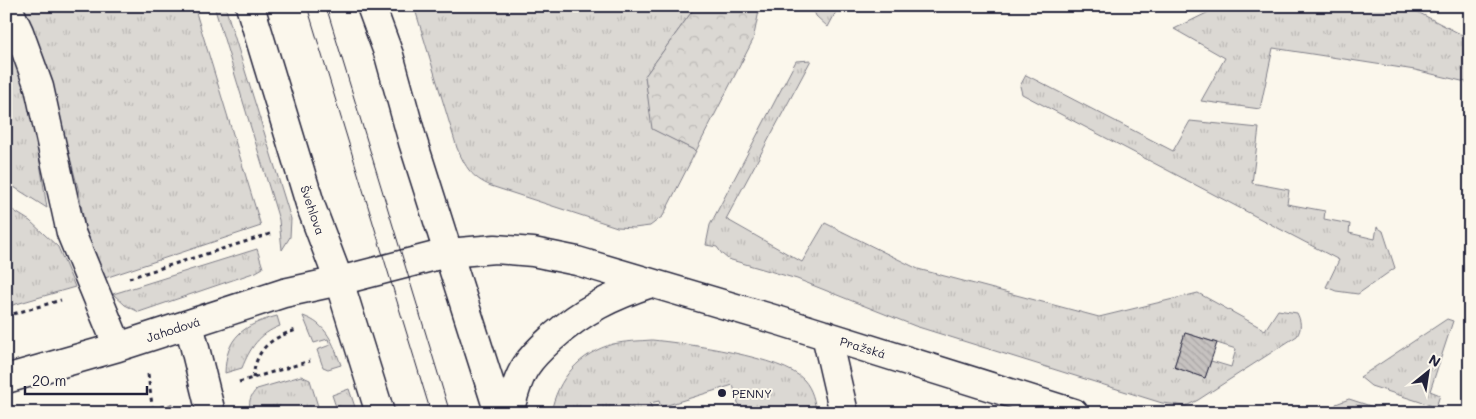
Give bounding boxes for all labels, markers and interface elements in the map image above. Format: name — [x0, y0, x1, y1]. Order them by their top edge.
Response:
street label: Švehlova — [297, 183, 329, 237]
street label: Jahodová — [144, 313, 202, 345]
street label: Pražská — [838, 332, 888, 362]
north arrow — [1404, 346, 1454, 396]
text: N — [1425, 349, 1444, 371]
scale bar — [25, 364, 148, 396]
text: 20 m — [32, 370, 66, 390]
place label: PENNY — [732, 385, 772, 401]
marker: PENNY — [716, 387, 728, 399]

